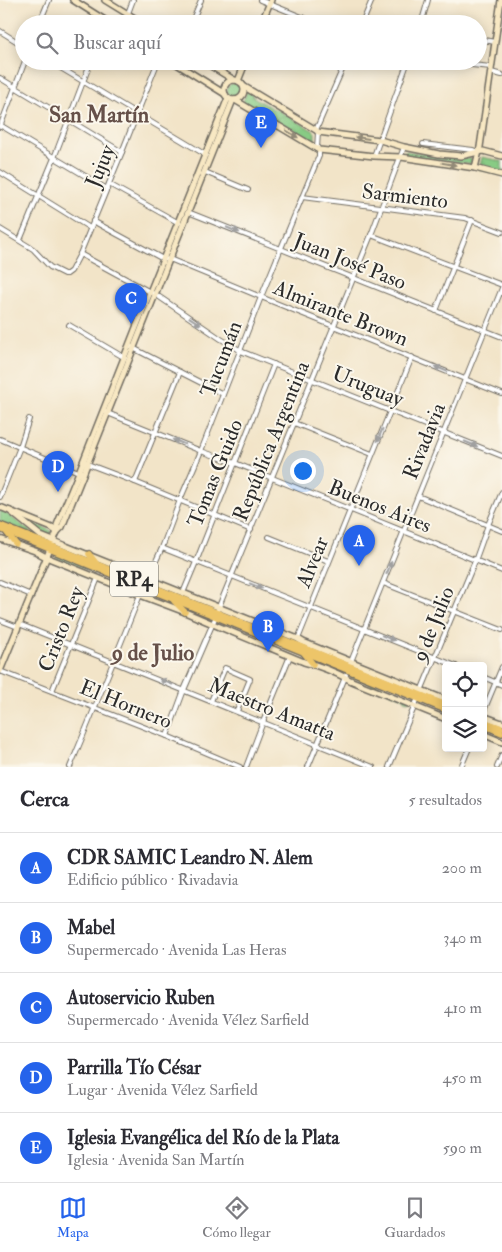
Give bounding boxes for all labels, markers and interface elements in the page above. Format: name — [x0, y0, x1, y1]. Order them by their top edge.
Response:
search box — [15, 15, 487, 70]
icon: search — [33, 29, 61, 57]
text: Buscar aquí — [73, 31, 161, 55]
district label: San Martín — [49, 101, 150, 129]
pin: E — [245, 107, 277, 148]
one-way arrow — [285, 129, 298, 138]
one-way arrow — [354, 134, 370, 142]
street label: Jujuy — [79, 140, 122, 193]
one-way arrow — [442, 160, 458, 168]
street label: Sarmiento — [360, 178, 449, 215]
one-way arrow — [226, 226, 241, 234]
street label: Juan José Paso — [289, 226, 410, 296]
street label: Almirante Brown — [269, 274, 412, 353]
pin: C — [115, 283, 147, 324]
one-way arrow — [188, 316, 202, 326]
street label: Tucumán — [195, 317, 248, 401]
street label: República Argentina — [227, 357, 316, 525]
street label: Uruguay — [328, 360, 408, 413]
one-way arrow — [433, 365, 448, 372]
street label: Rivadavia — [397, 399, 452, 483]
street label: Tomas Guido — [182, 415, 249, 531]
one-way arrow — [375, 428, 383, 442]
one-way arrow — [172, 437, 187, 445]
one-way arrow — [464, 440, 478, 448]
pin: D — [42, 451, 74, 492]
your location — [290, 458, 316, 484]
street label: Buenos Aires — [324, 474, 435, 539]
pin: A — [343, 525, 375, 566]
street label: Alvear — [290, 533, 335, 593]
one-way arrow — [385, 560, 393, 575]
road number: RP4 — [110, 562, 158, 596]
street label: Cristo Rey — [32, 582, 91, 676]
one-way arrow — [248, 583, 263, 590]
street label: 9 de Julio — [405, 583, 461, 668]
pin: B — [252, 611, 284, 652]
one-way arrow — [380, 635, 395, 643]
district label: 9 de Julio — [110, 639, 195, 668]
map controls — [442, 662, 487, 752]
button: locate — [442, 662, 487, 707]
street label: Maestro Amatta — [204, 672, 340, 747]
street label: El Hornero — [76, 674, 176, 735]
one-way arrow — [159, 678, 173, 686]
button: layers — [442, 707, 487, 752]
text: Cerca — [20, 786, 69, 813]
text: 5 resultados — [408, 790, 482, 810]
text: CDR SAMIC Leandro N. Alem — [67, 846, 313, 870]
text: A — [31, 858, 41, 878]
text: 200 m — [442, 858, 482, 878]
text: Edificio público · Rivadavia — [67, 870, 238, 890]
text: Mabel — [67, 916, 115, 940]
text: B — [31, 928, 41, 948]
text: 340 m — [443, 928, 482, 948]
text: Supermercado · Avenida Las Heras — [67, 940, 286, 960]
text: Autoservicio Ruben — [67, 986, 215, 1010]
text: C — [30, 998, 42, 1018]
text: 410 m — [444, 998, 482, 1018]
text: Supermercado · Avenida Vélez Sarfield — [67, 1010, 309, 1030]
text: Parrilla Tío César — [67, 1056, 201, 1080]
text: D — [29, 1068, 43, 1088]
text: 450 m — [443, 1068, 482, 1088]
text: Lugar · Avenida Vélez Sarfield — [67, 1080, 258, 1100]
text: Iglesia Evangélica del Río de la Plata — [67, 1126, 339, 1150]
text: E — [30, 1138, 42, 1158]
text: 590 m — [443, 1138, 482, 1158]
text: Iglesia · Avenida San Martín — [67, 1150, 244, 1170]
tab: Mapa — [57, 1194, 89, 1241]
tab: Cómo llegar — [202, 1194, 271, 1241]
tab: Guardados — [384, 1194, 445, 1241]

